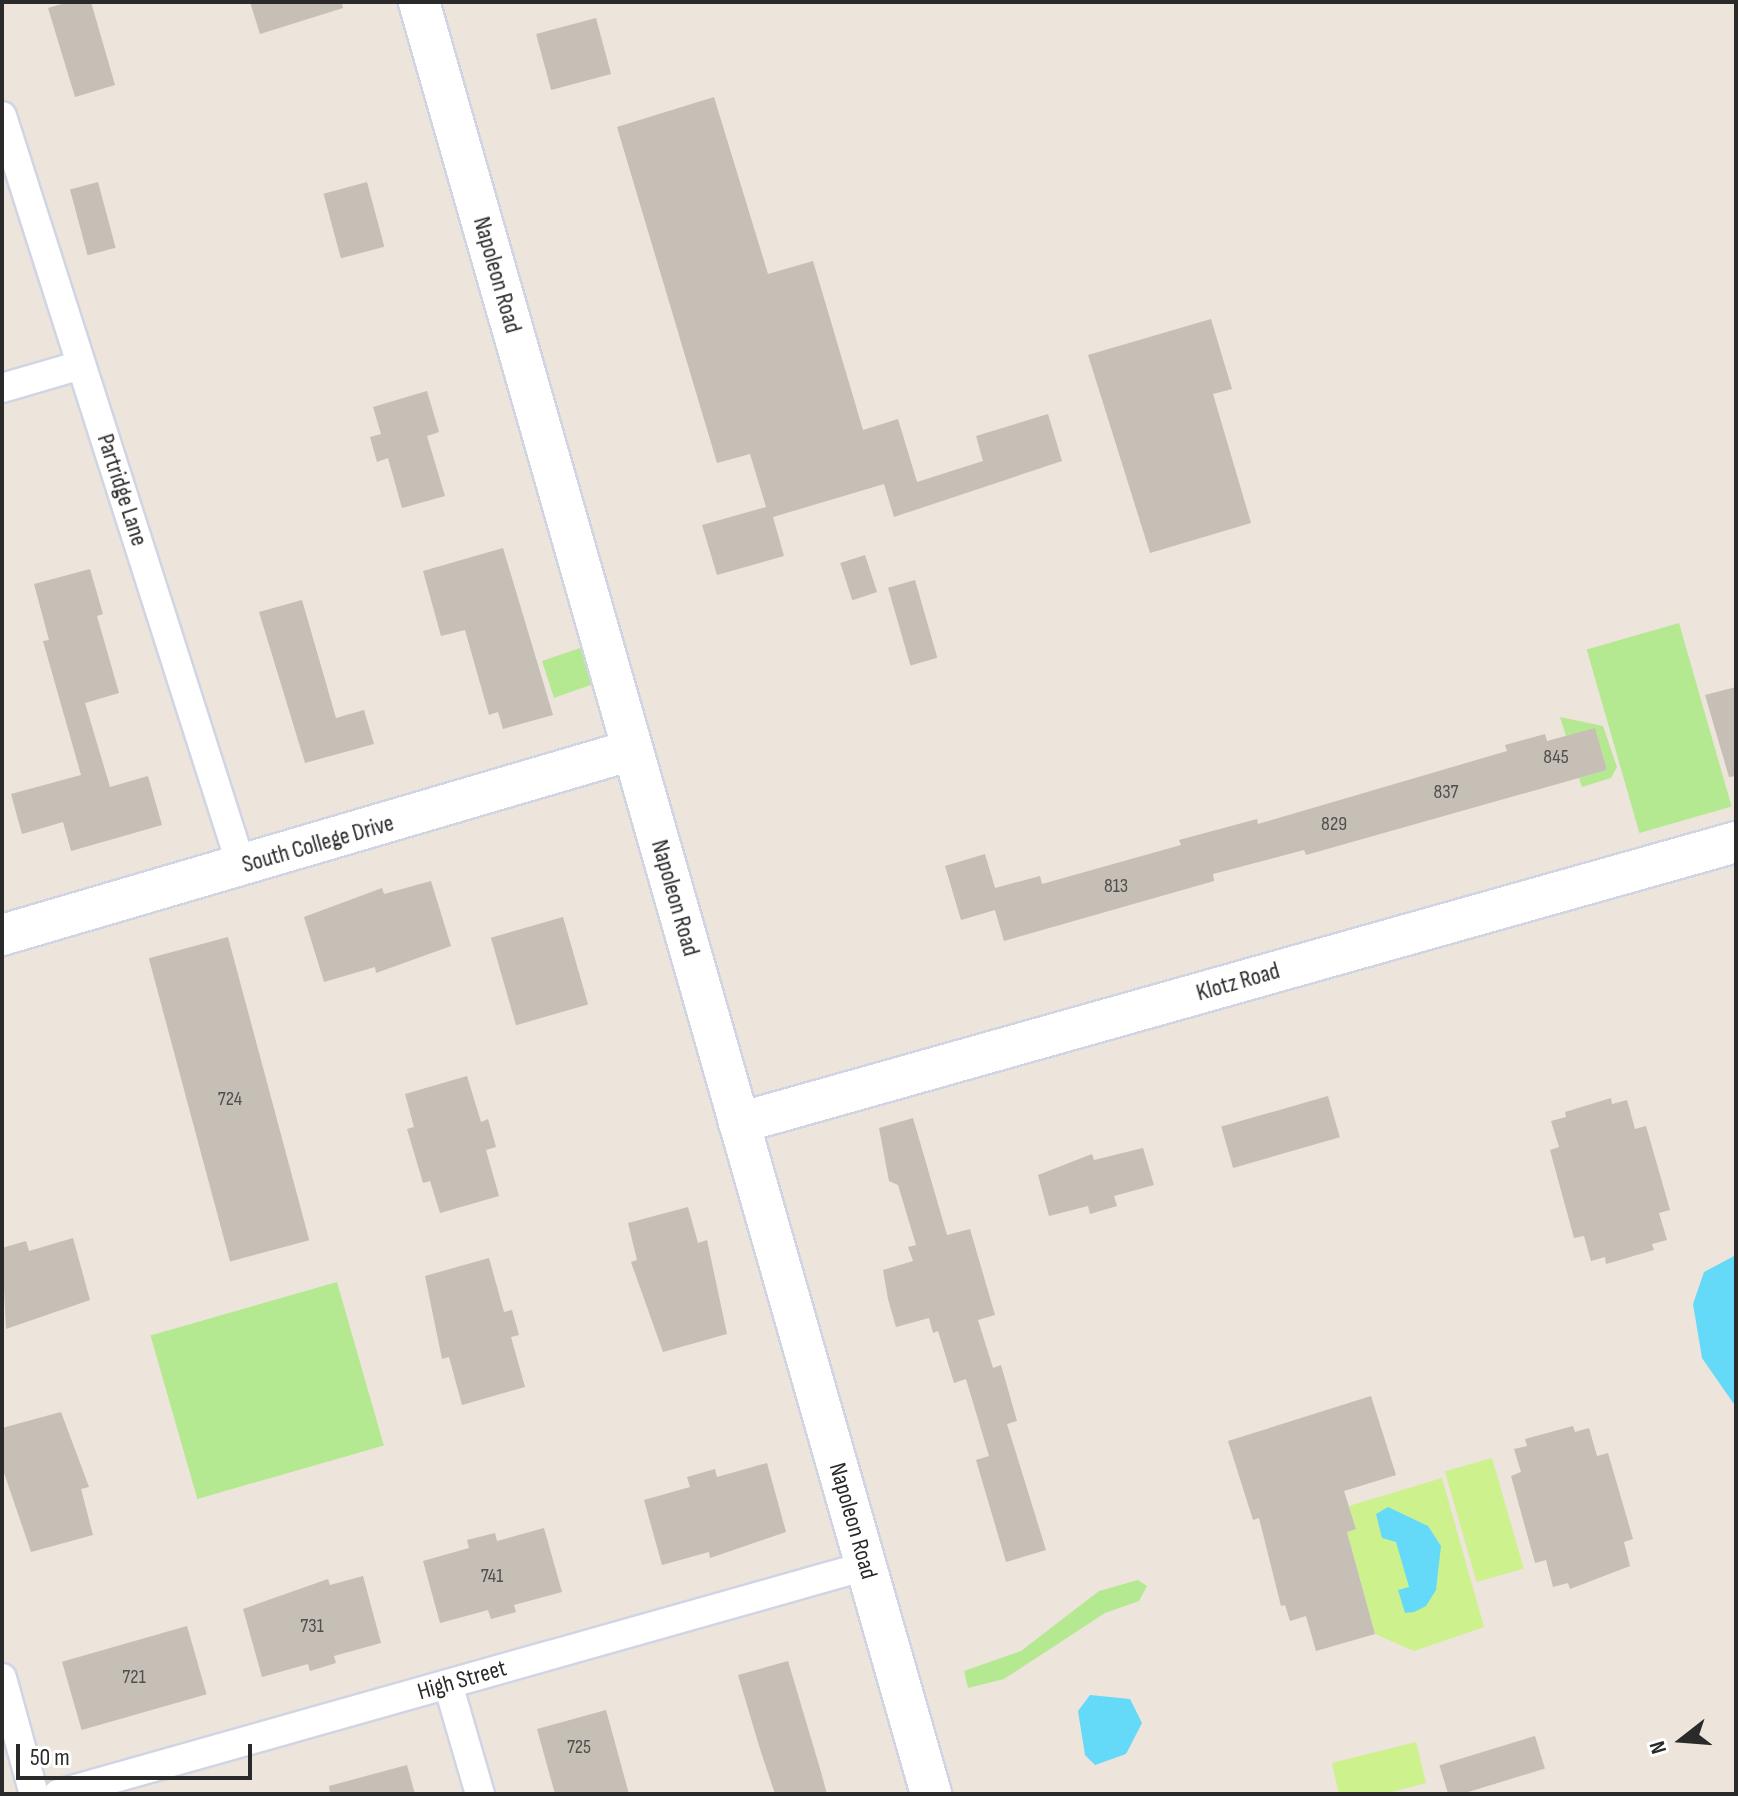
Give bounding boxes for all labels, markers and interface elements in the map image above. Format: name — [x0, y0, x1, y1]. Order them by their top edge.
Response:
street label: Napoleon Road — [467, 214, 527, 336]
street label: Partridge Lane — [90, 430, 154, 550]
house number: 845 — [1543, 745, 1569, 769]
house number: 837 — [1433, 780, 1459, 804]
street label: South College Drive — [239, 809, 397, 879]
house number: 829 — [1321, 812, 1347, 836]
street label: Napoleon Road — [645, 837, 705, 959]
house number: 813 — [1104, 874, 1128, 898]
street label: Klotz Road — [1193, 956, 1283, 1008]
house number: 724 — [218, 1087, 242, 1111]
street label: Napoleon Road — [823, 1460, 883, 1582]
house number: 741 — [481, 1564, 503, 1588]
house number: 731 — [300, 1614, 324, 1638]
street label: High Street — [414, 1654, 510, 1706]
house number: 721 — [122, 1665, 146, 1689]
north arrow — [1642, 1700, 1722, 1780]
scale bar — [20, 1728, 256, 1778]
house number: 725 — [567, 1735, 591, 1759]
text: N — [1644, 1738, 1673, 1757]
text: 50 m — [30, 1743, 70, 1772]

